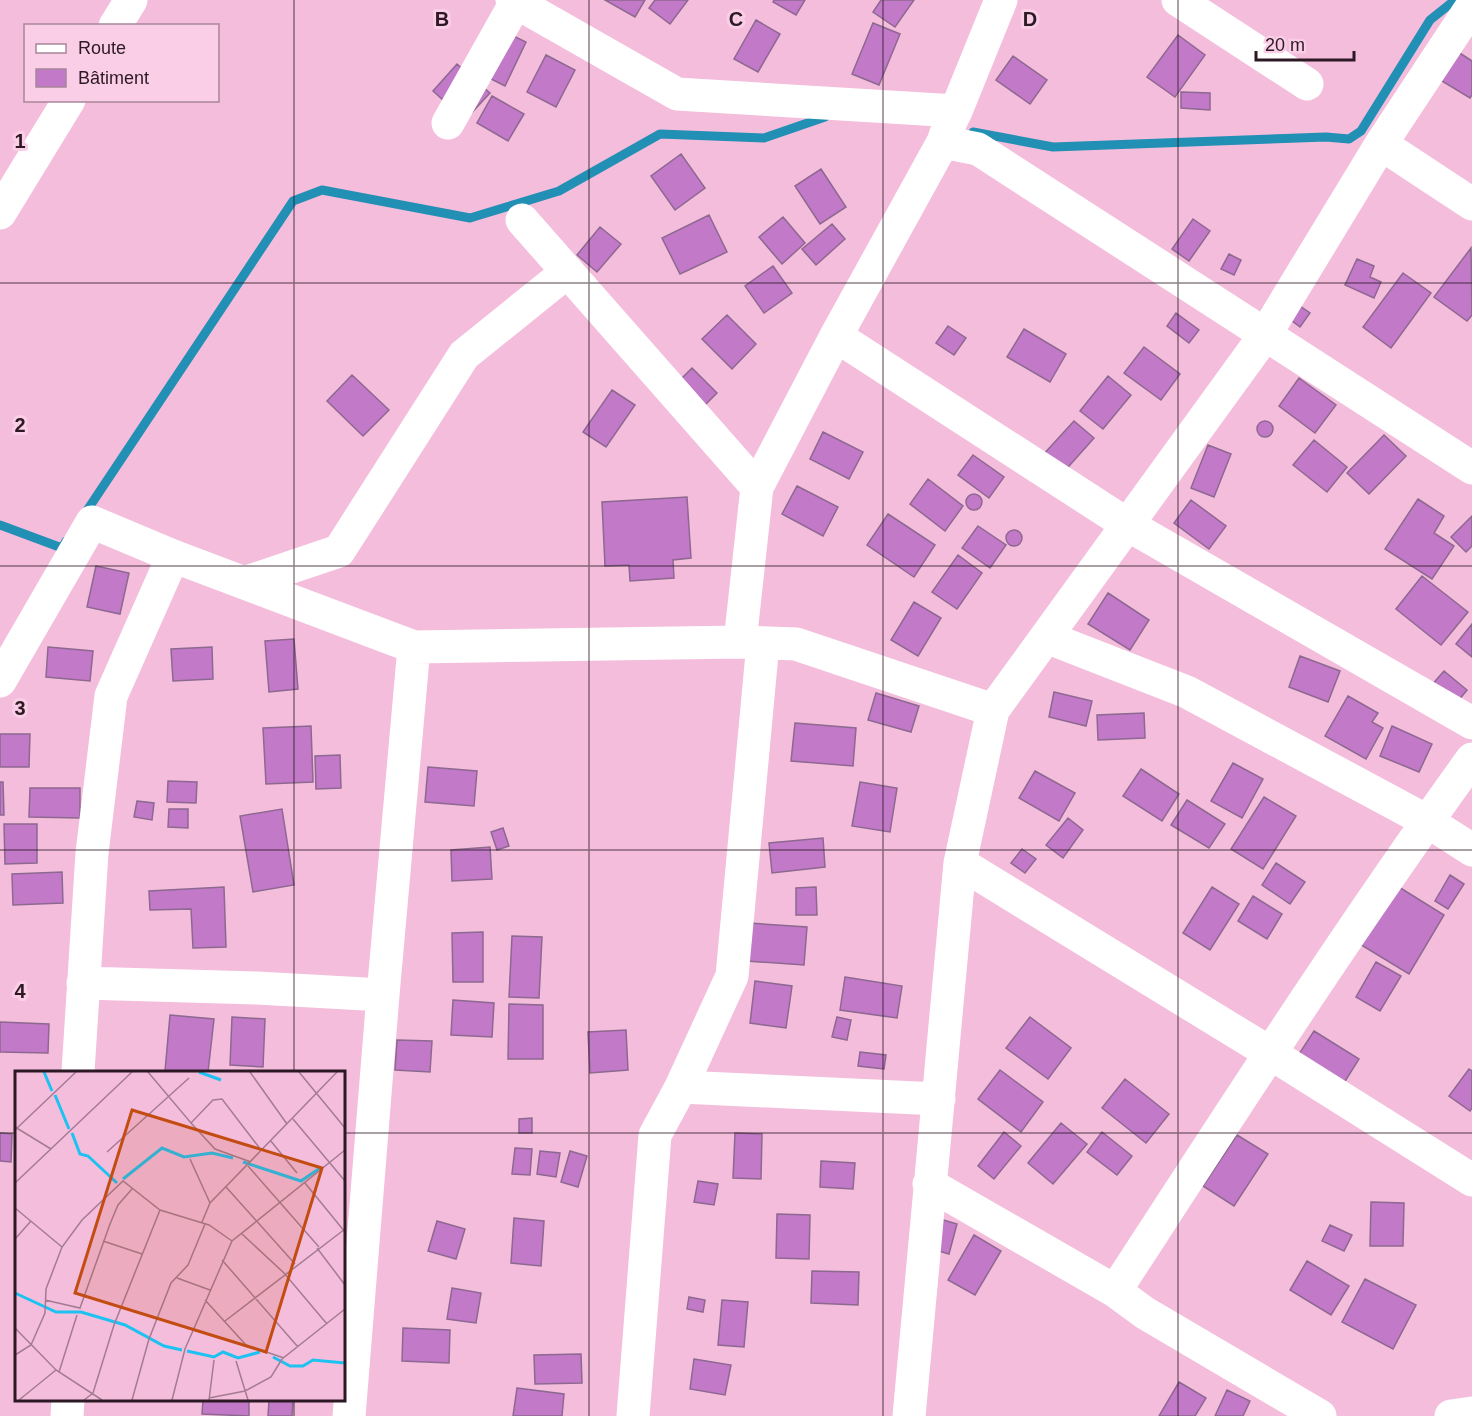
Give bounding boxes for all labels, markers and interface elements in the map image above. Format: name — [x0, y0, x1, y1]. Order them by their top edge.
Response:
text: B — [435, 8, 449, 30]
text: C — [729, 8, 743, 30]
text: D — [1023, 8, 1037, 30]
legend — [24, 24, 219, 102]
scale bar — [1256, 24, 1354, 62]
text: 20 m — [1265, 35, 1305, 55]
text: Route — [78, 38, 126, 58]
text: Bâtiment — [78, 68, 149, 88]
text: 1 — [14, 130, 26, 152]
text: 2 — [14, 414, 26, 436]
text: 3 — [14, 697, 26, 719]
text: 4 — [14, 980, 26, 1002]
inset map — [15, 1071, 345, 1401]

